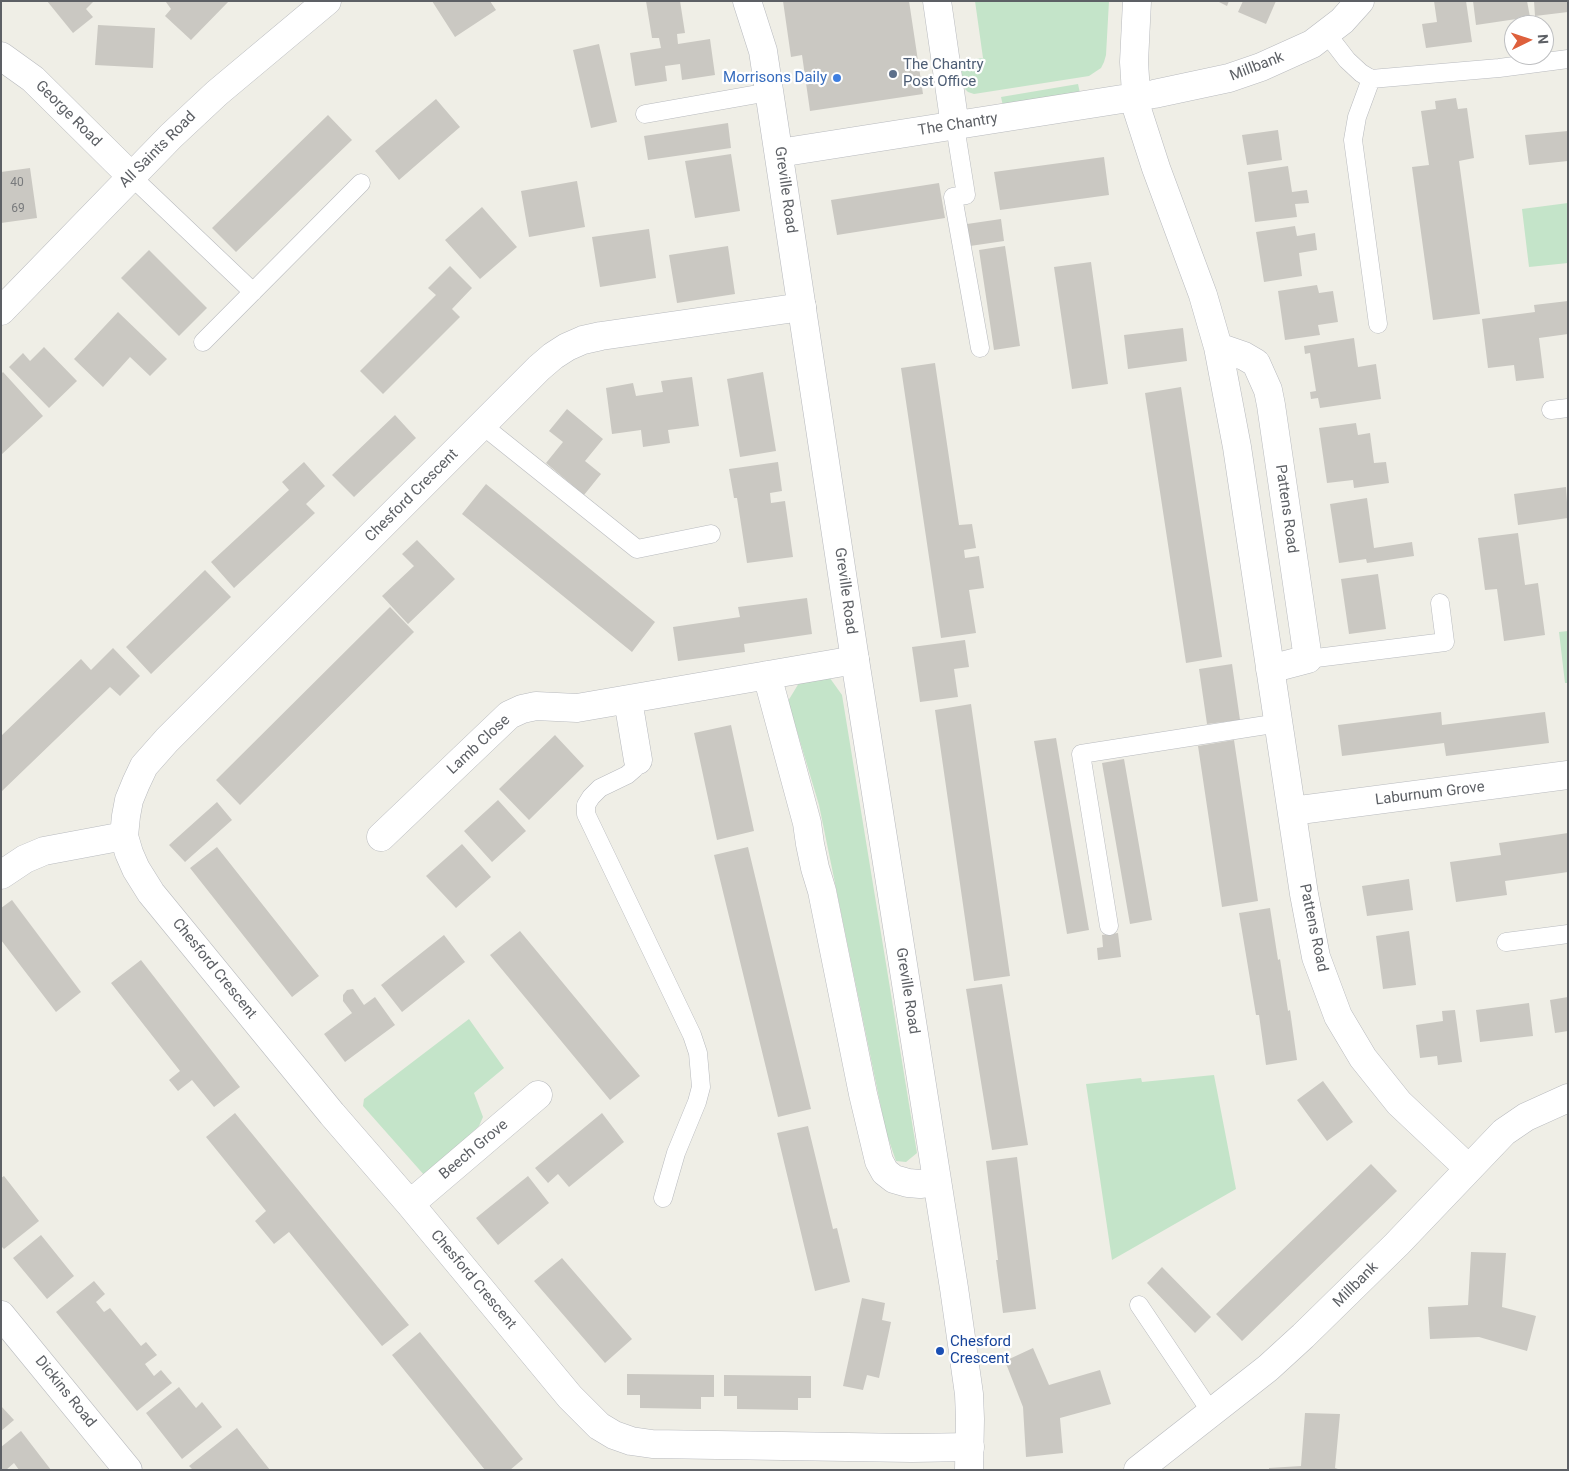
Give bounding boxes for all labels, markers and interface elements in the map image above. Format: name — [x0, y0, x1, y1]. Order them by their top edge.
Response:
north arrow — [1504, 15, 1554, 65]
text: N — [1535, 34, 1551, 45]
street label: Millbank — [1227, 48, 1287, 86]
place label: The Chantry Post Office — [903, 56, 984, 91]
marker: The Chantry Post Office — [887, 68, 899, 80]
place label: Morrisons Daily — [723, 69, 827, 87]
marker: Morrisons Daily — [831, 72, 843, 84]
street label: George Road — [31, 77, 105, 151]
street label: All Saints Road — [116, 108, 200, 192]
street label: The Chantry — [917, 110, 999, 140]
street label: Greville Road — [770, 146, 800, 234]
house number: 40 — [10, 176, 24, 190]
house number: 69 — [11, 202, 25, 216]
street label: Chesford Crescent — [362, 446, 462, 546]
street label: Pattens Road — [1271, 463, 1301, 555]
street label: Greville Road — [830, 547, 860, 635]
street label: Lamb Close — [444, 711, 514, 779]
street label: Laburnum Grove — [1374, 778, 1486, 810]
street label: Pattens Road — [1295, 882, 1331, 974]
street label: Chesford Crescent — [168, 915, 260, 1023]
street label: Greville Road — [891, 946, 923, 1036]
street label: Beech Grove — [436, 1116, 512, 1184]
street label: Chesford Crescent — [426, 1227, 520, 1333]
street label: Millbank — [1330, 1259, 1382, 1311]
place label: Chesford Crescent — [950, 1333, 1011, 1368]
marker: Chesford Crescent — [934, 1345, 946, 1357]
street label: Dickins Road — [31, 1353, 99, 1431]

